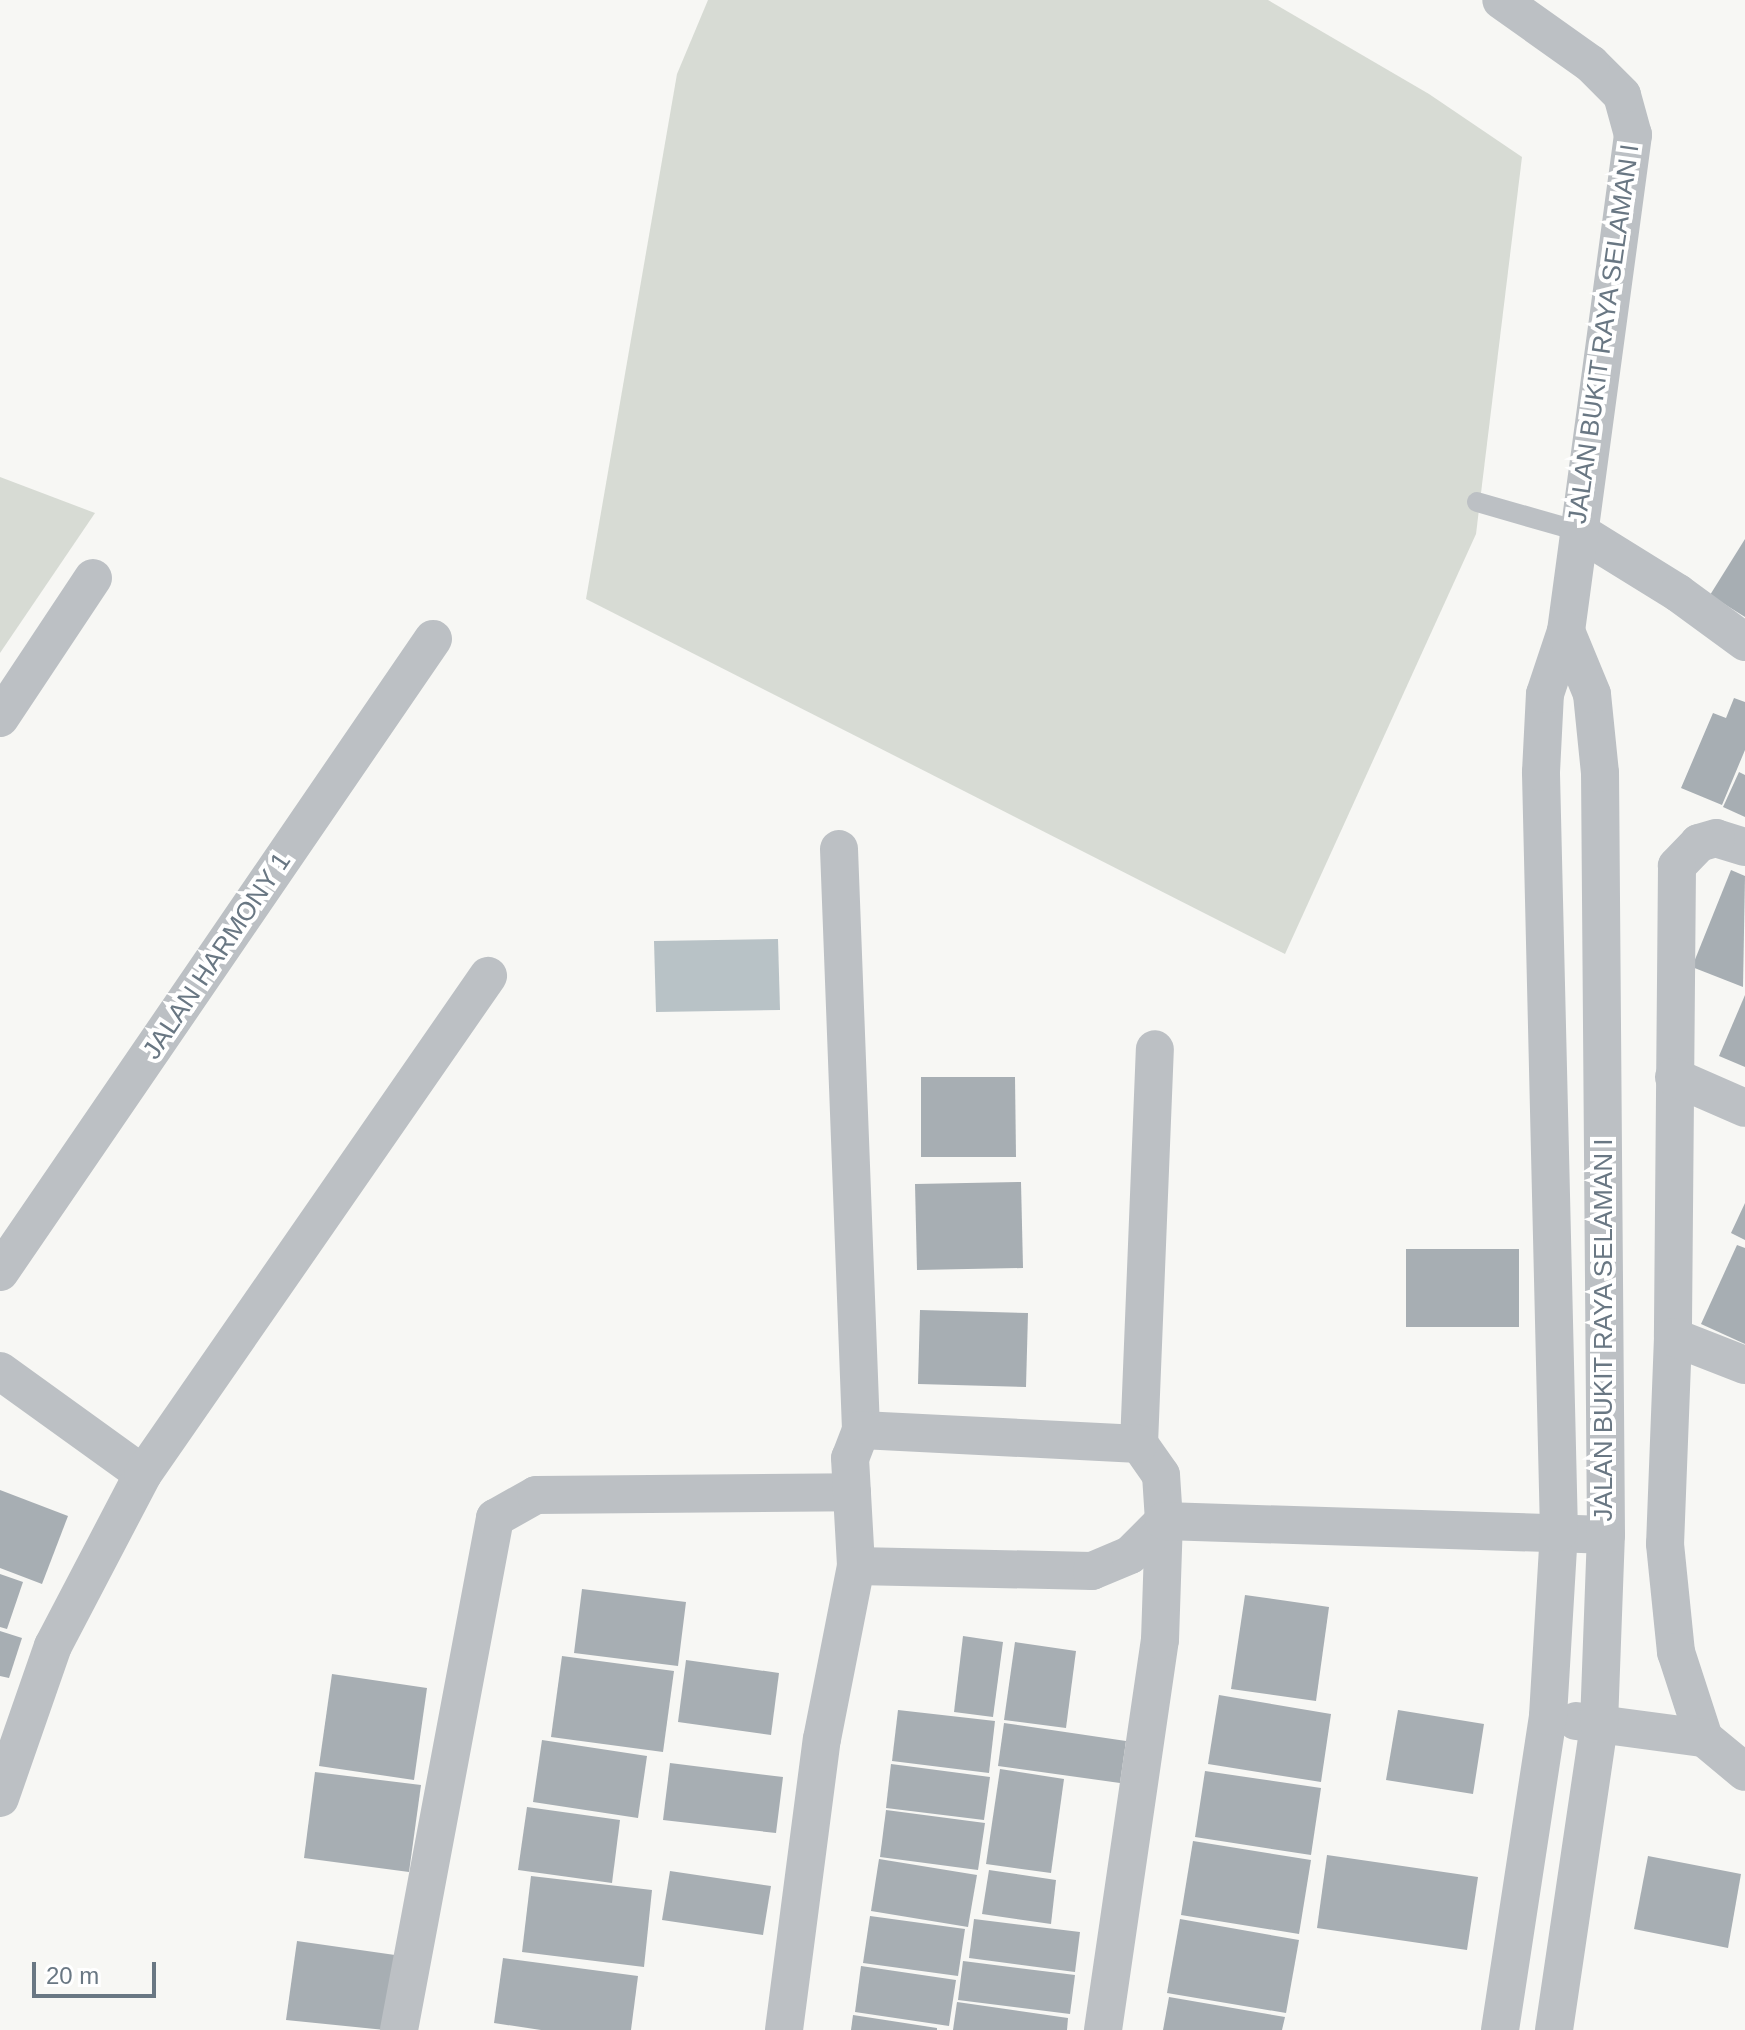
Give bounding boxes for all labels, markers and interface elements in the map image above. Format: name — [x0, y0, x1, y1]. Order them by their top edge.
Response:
street label: JALAN BUKIT RAYA SELAMAN I — [1562, 141, 1646, 527]
street label: JALAN HARMONY 1 — [136, 847, 298, 1065]
street label: JALAN BUKIT RAYA SELAMAN I — [1588, 1138, 1620, 1522]
scale bar — [36, 1946, 160, 1996]
text: 20 m — [46, 1962, 99, 1989]

